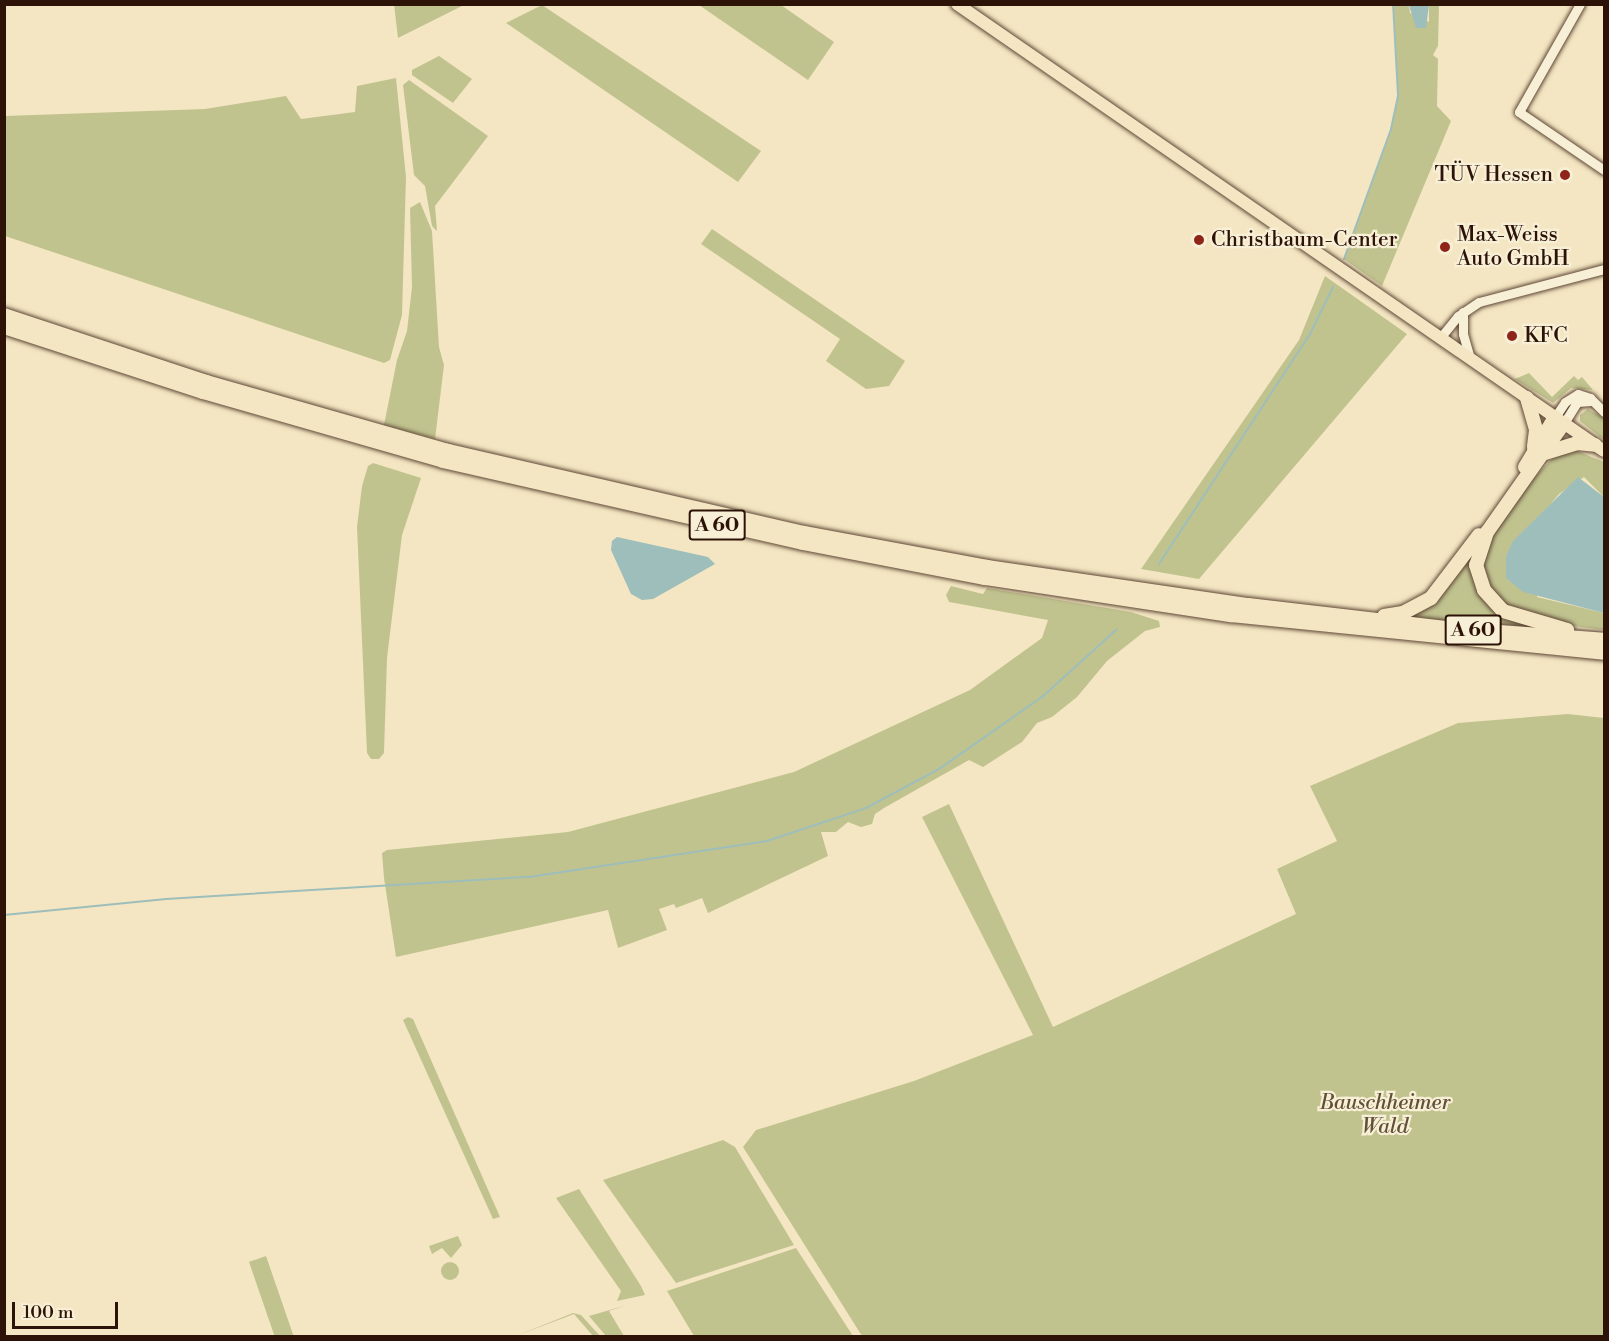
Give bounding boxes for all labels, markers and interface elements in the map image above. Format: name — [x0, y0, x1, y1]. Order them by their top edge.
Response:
place label: TÜV Hessen — [1434, 162, 1553, 188]
marker: TÜV Hessen — [1558, 168, 1572, 182]
place label: Max-Weiss Auto GmbH — [1457, 222, 1569, 272]
place label: Christbaum-Center — [1211, 227, 1398, 253]
marker: Christbaum-Center — [1192, 233, 1206, 247]
marker: Max-Weiss Auto GmbH — [1438, 240, 1452, 254]
place label: KFC — [1524, 323, 1568, 349]
marker: KFC — [1505, 329, 1519, 343]
road number: A 60 — [688, 508, 746, 542]
road number: A 60 — [1444, 613, 1502, 647]
park label: Bauschheimer Wald — [1320, 1090, 1450, 1140]
scale bar — [15, 1290, 122, 1328]
text: 100 m — [23, 1301, 74, 1324]

